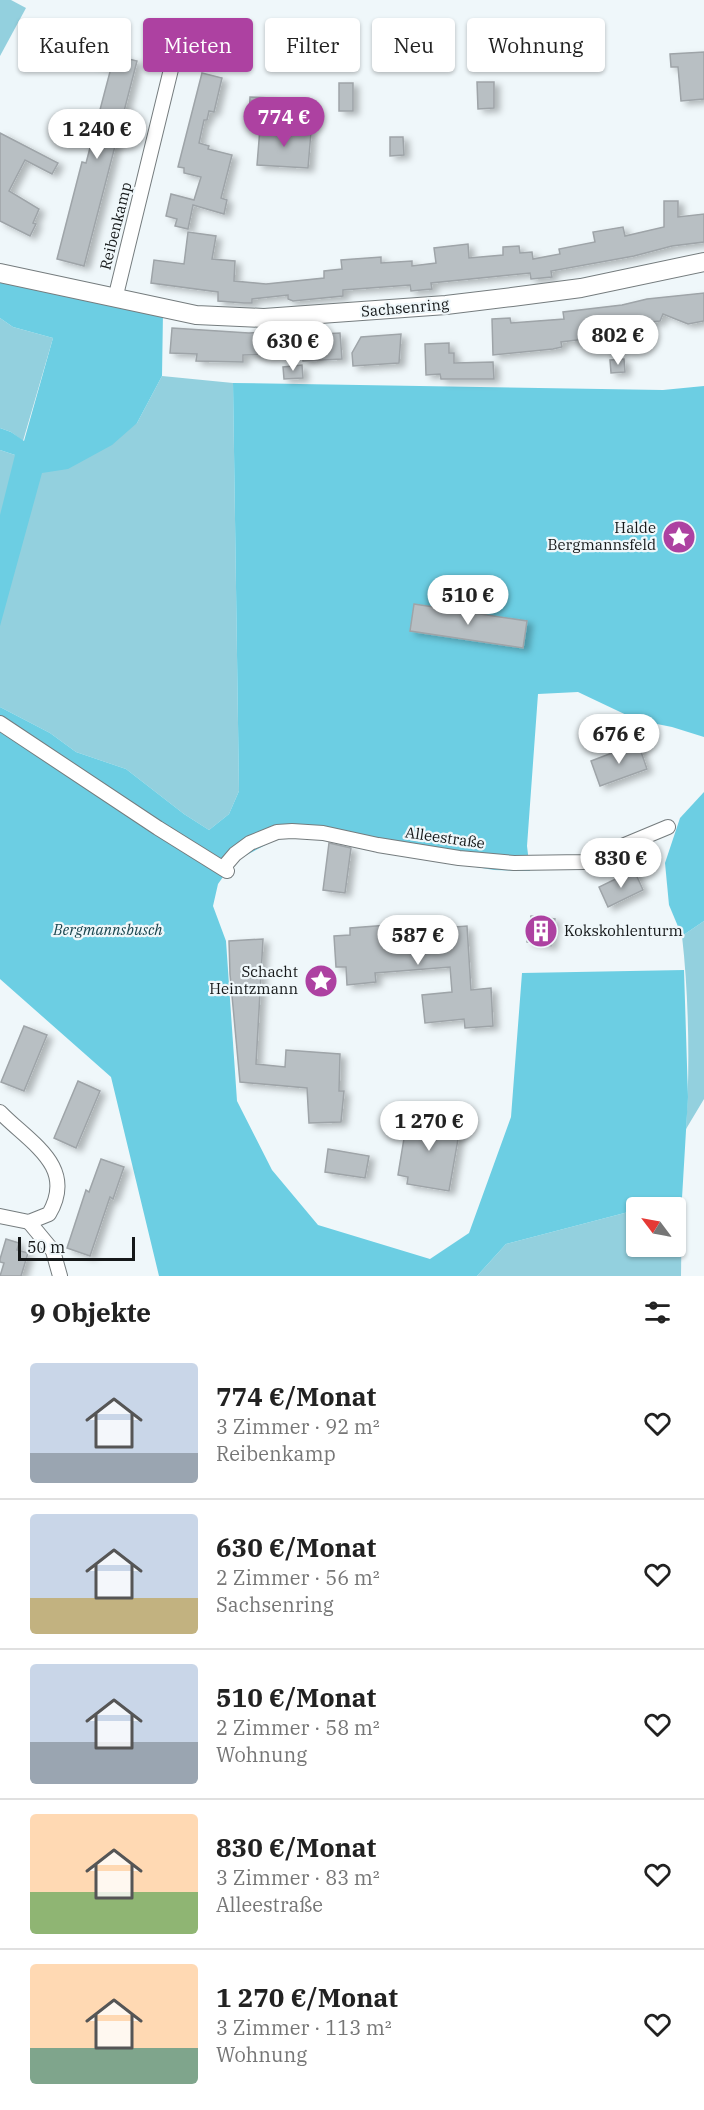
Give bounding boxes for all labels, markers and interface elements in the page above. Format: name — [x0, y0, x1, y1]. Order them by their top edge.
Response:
chip: Kaufen — [18, 18, 131, 72]
chip: Mieten — [143, 18, 253, 72]
chip: Filter — [265, 18, 360, 72]
chip: Neu — [372, 18, 455, 72]
chip: Wohnung — [467, 18, 605, 72]
pin: 774 € — [242, 97, 326, 148]
text: 774 € — [257, 103, 311, 130]
pin: 1 240 € — [42, 109, 152, 160]
text: 1 240 € — [62, 115, 132, 142]
street label: Reibenkamp — [95, 180, 136, 272]
street label: Sachsenring — [360, 294, 450, 321]
pin: 802 € — [576, 315, 660, 366]
pin: 630 € — [251, 321, 335, 372]
text: 802 € — [591, 321, 645, 348]
text: 630 € — [266, 327, 320, 354]
place label: Halde Bergmannsfeld — [548, 518, 656, 554]
place icon: Halde Bergmannsfeld — [661, 519, 697, 555]
pin: 510 € — [426, 575, 510, 626]
text: 510 € — [441, 581, 495, 608]
pin: 676 € — [577, 714, 661, 765]
text: 676 € — [592, 720, 646, 747]
street label: Alleestraße — [404, 823, 486, 852]
pin: 830 € — [579, 838, 663, 889]
text: 830 € — [594, 844, 648, 871]
building icon: Kokskohlenturm — [523, 913, 559, 949]
pin: 587 € — [376, 915, 460, 966]
park label: Bergmannsbusch — [52, 920, 163, 939]
text: 587 € — [391, 921, 445, 948]
place label: Kokskohlenturm — [564, 921, 683, 940]
place label: Schacht Heintzmann — [209, 962, 298, 998]
place icon: Schacht Heintzmann — [303, 963, 339, 999]
pin: 1 270 € — [374, 1101, 484, 1152]
text: 1 270 € — [394, 1107, 464, 1134]
north arrow — [626, 1197, 686, 1257]
map controls — [626, 1197, 686, 1257]
scale bar — [18, 1234, 135, 1262]
text: 50 m — [27, 1237, 65, 1257]
text: 9 Objekte — [30, 1295, 151, 1329]
icon: filters — [641, 1296, 674, 1329]
text: 774 €/Monat — [216, 1379, 376, 1413]
icon: home — [78, 1387, 150, 1459]
icon: heart — [641, 1407, 674, 1440]
text: 3 Zimmer · 92 m² — [216, 1413, 380, 1440]
text: Reibenkamp — [216, 1440, 336, 1467]
text: 630 €/Monat — [216, 1530, 376, 1564]
icon: home — [78, 1538, 150, 1610]
icon: heart — [641, 1558, 674, 1591]
text: 2 Zimmer · 56 m² — [216, 1564, 380, 1591]
text: Sachsenring — [216, 1591, 334, 1618]
text: 510 €/Monat — [216, 1680, 376, 1714]
icon: home — [78, 1688, 150, 1760]
icon: heart — [641, 1708, 674, 1741]
text: 2 Zimmer · 58 m² — [216, 1714, 380, 1741]
text: Wohnung — [216, 1741, 307, 1768]
text: 830 €/Monat — [216, 1830, 376, 1864]
icon: home — [78, 1838, 150, 1910]
icon: heart — [641, 1858, 674, 1891]
text: 3 Zimmer · 83 m² — [216, 1864, 380, 1891]
text: Alleestraße — [216, 1891, 323, 1918]
text: 1 270 €/Monat — [216, 1980, 398, 2014]
icon: home — [78, 1988, 150, 2060]
icon: heart — [641, 2008, 674, 2041]
text: 3 Zimmer · 113 m² — [216, 2014, 392, 2041]
text: Wohnung — [216, 2041, 307, 2068]

